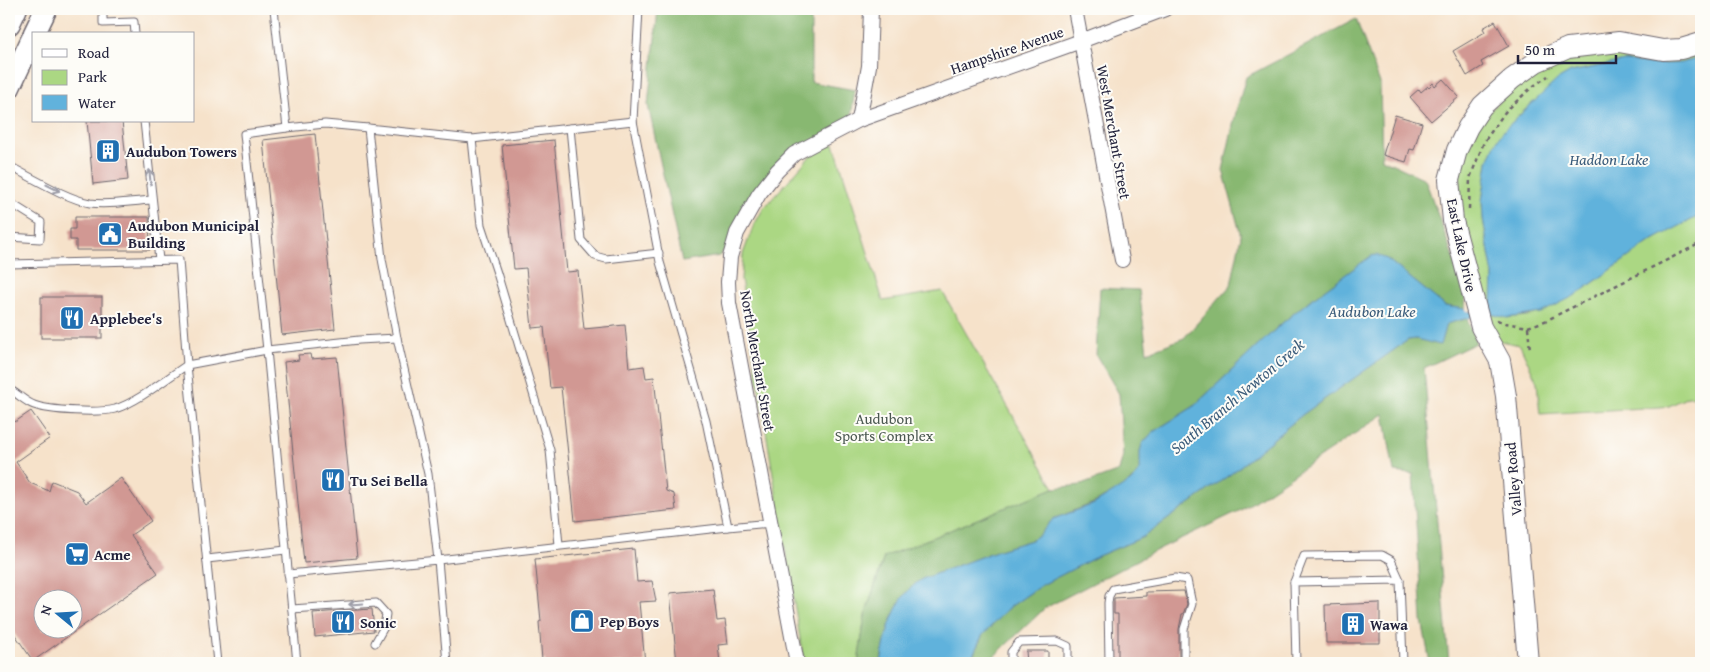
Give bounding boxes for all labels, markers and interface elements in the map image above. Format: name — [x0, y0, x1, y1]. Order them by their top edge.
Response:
street label: Hampshire Avenue — [948, 21, 1066, 79]
legend — [32, 32, 195, 122]
scale bar — [1518, 32, 1615, 64]
text: 50 m — [1525, 39, 1556, 60]
text: Road — [78, 42, 109, 63]
street label: West Merchant Street — [1092, 63, 1136, 201]
text: Park — [78, 66, 107, 87]
text: Water — [78, 92, 116, 113]
building icon: Audubon Towers — [95, 138, 121, 164]
place label: Audubon Towers — [126, 141, 237, 162]
water label: Haddon Lake — [1568, 147, 1649, 171]
one-way arrow — [145, 169, 155, 185]
one-way arrow — [45, 183, 60, 193]
street label: East Lake Drive — [1442, 196, 1482, 294]
place label: Audubon Municipal Building — [128, 215, 260, 253]
public building icon: Audubon Municipal Building — [97, 221, 123, 247]
street label: North Merchant Street — [735, 289, 781, 434]
water label: Audubon Lake — [1327, 299, 1416, 323]
restaurant icon: Applebee's — [59, 305, 85, 331]
place label: Applebee's — [90, 308, 162, 329]
water label: South Branch Newton Creek — [1165, 332, 1310, 459]
park label: Audubon Sports Complex — [835, 408, 934, 446]
street label: Valley Road — [1499, 441, 1527, 517]
restaurant icon: Tu Sei Bella — [320, 467, 346, 493]
place label: Tu Sei Bella — [350, 470, 428, 491]
supermarket icon: Acme — [64, 541, 90, 567]
place label: Acme — [94, 544, 131, 565]
north arrow — [32, 590, 82, 640]
one-way arrow — [348, 600, 364, 609]
text: N — [35, 602, 57, 618]
shop icon: Pep Boys — [569, 608, 595, 634]
restaurant icon: Sonic — [330, 609, 356, 635]
place label: Pep Boys — [600, 611, 659, 632]
building icon: Wawa — [1340, 611, 1366, 637]
place label: Sonic — [360, 612, 396, 633]
place label: Wawa — [1370, 614, 1408, 635]

